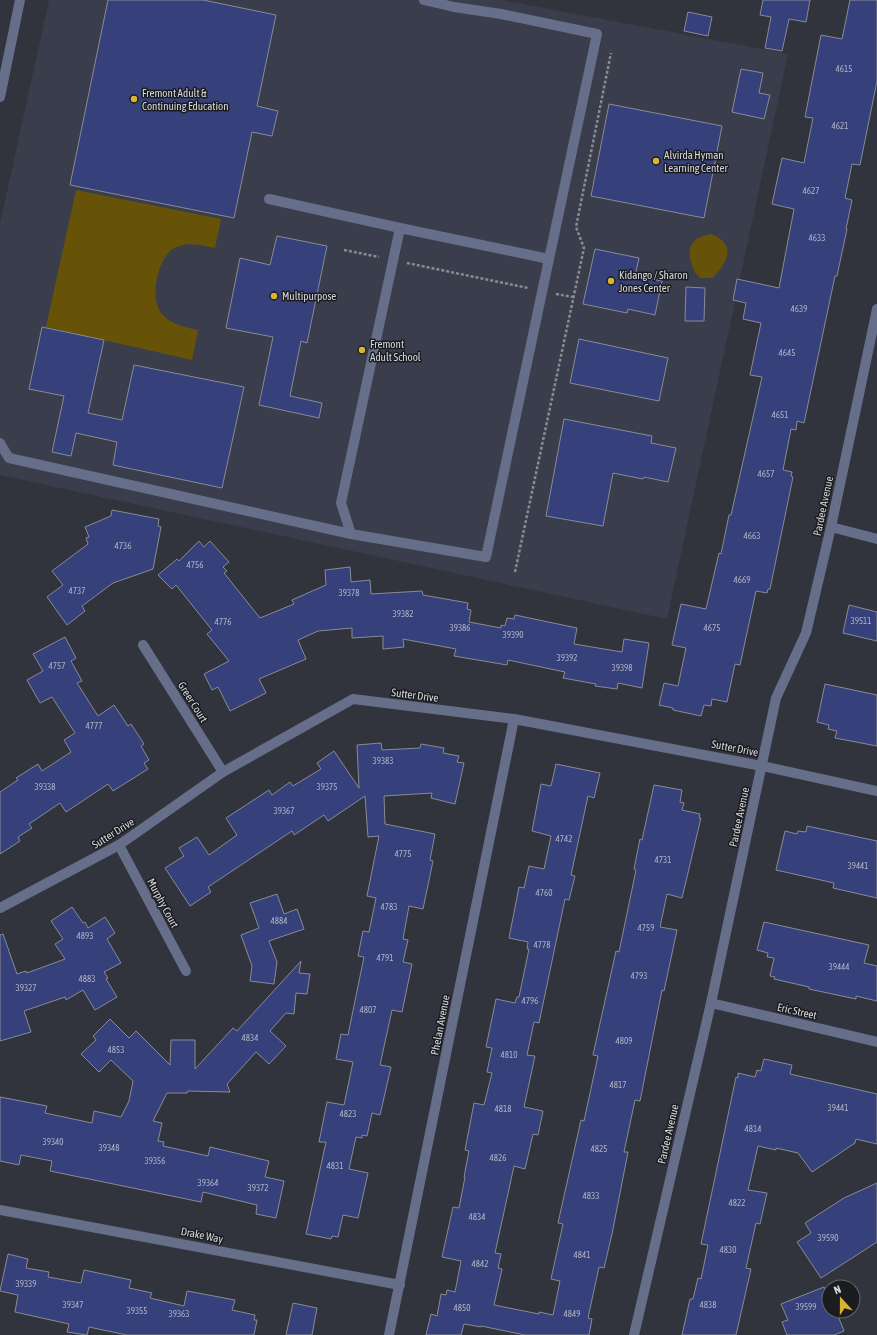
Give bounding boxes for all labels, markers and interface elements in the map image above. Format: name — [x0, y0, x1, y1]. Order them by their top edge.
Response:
house number: 4615 — [836, 64, 852, 74]
place label: Fremont Adult & Continuing Education — [142, 87, 229, 112]
marker: Fremont Adult & Continuing Education — [129, 94, 139, 104]
house number: 4621 — [832, 121, 848, 131]
place label: Alvirda Hyman Learning Center — [664, 149, 728, 174]
marker: Alvirda Hyman Learning Center — [651, 156, 661, 166]
house number: 4627 — [803, 186, 819, 196]
house number: 4633 — [809, 233, 825, 243]
place label: Kidango / Sharon Jones Center — [619, 269, 688, 294]
marker: Kidango / Sharon Jones Center — [606, 276, 616, 286]
place label: Multipurpose — [282, 290, 336, 302]
marker: Multipurpose — [269, 291, 279, 301]
house number: 4639 — [791, 304, 807, 314]
place label: Fremont Adult School — [370, 338, 421, 363]
marker: Fremont Adult School — [357, 345, 367, 355]
house number: 4645 — [779, 348, 795, 358]
house number: 4651 — [772, 410, 788, 420]
house number: 4657 — [758, 469, 774, 479]
street label: Pardee Avenue — [811, 475, 835, 537]
house number: 4663 — [744, 531, 760, 541]
house number: 4736 — [115, 541, 131, 551]
house number: 4756 — [187, 560, 203, 570]
house number: 4669 — [734, 575, 750, 585]
house number: 4737 — [69, 586, 85, 596]
house number: 39378 — [338, 588, 360, 598]
house number: 39382 — [392, 609, 414, 619]
house number: 39511 — [850, 616, 872, 626]
house number: 4776 — [215, 617, 231, 627]
house number: 39386 — [449, 623, 471, 633]
house number: 4675 — [704, 623, 720, 633]
house number: 39390 — [502, 630, 524, 640]
house number: 39392 — [556, 653, 578, 663]
house number: 4757 — [49, 661, 65, 671]
house number: 39398 — [611, 663, 633, 673]
street label: Greer Court — [176, 680, 210, 724]
street label: Sutter Drive — [391, 686, 439, 704]
house number: 4777 — [86, 721, 102, 731]
street label: Sutter Drive — [711, 738, 759, 758]
house number: 39383 — [372, 756, 394, 766]
house number: 39338 — [34, 782, 56, 792]
house number: 39375 — [316, 782, 338, 792]
street label: Pardee Avenue — [727, 786, 751, 848]
house number: 39367 — [273, 806, 295, 816]
street label: Sutter Drive — [90, 815, 136, 851]
house number: 4742 — [556, 834, 572, 844]
house number: 4775 — [395, 849, 411, 859]
house number: 4731 — [655, 855, 671, 865]
house number: 39441 — [847, 861, 869, 871]
street label: Murphy Court — [145, 876, 181, 930]
house number: 4760 — [536, 888, 552, 898]
house number: 4783 — [381, 902, 397, 912]
house number: 4884 — [271, 916, 287, 926]
house number: 4759 — [638, 923, 654, 933]
house number: 4893 — [77, 931, 93, 941]
house number: 4778 — [534, 940, 550, 950]
house number: 4791 — [377, 953, 393, 963]
house number: 39444 — [828, 962, 850, 972]
house number: 4793 — [631, 971, 647, 981]
house number: 4883 — [79, 974, 95, 984]
house number: 39327 — [15, 983, 37, 993]
street label: Phelan Avenue — [428, 994, 452, 1056]
house number: 4796 — [522, 996, 538, 1006]
street label: Eric Street — [776, 1001, 818, 1021]
house number: 4807 — [360, 1005, 376, 1015]
house number: 4834 — [242, 1033, 258, 1043]
house number: 4809 — [616, 1036, 632, 1046]
house number: 4853 — [108, 1045, 124, 1055]
house number: 4810 — [501, 1050, 517, 1060]
house number: 4817 — [610, 1080, 626, 1090]
street label: Pardee Avenue — [655, 1103, 681, 1165]
house number: 39441 — [827, 1103, 849, 1113]
house number: 4818 — [495, 1104, 511, 1114]
house number: 4823 — [340, 1109, 356, 1119]
house number: 4814 — [745, 1124, 761, 1134]
house number: 39340 — [42, 1137, 64, 1147]
house number: 39348 — [98, 1143, 120, 1153]
house number: 4825 — [591, 1144, 607, 1154]
house number: 4826 — [490, 1153, 506, 1163]
house number: 39356 — [144, 1156, 166, 1166]
house number: 4831 — [327, 1161, 343, 1171]
house number: 39364 — [197, 1178, 219, 1188]
house number: 39372 — [247, 1183, 269, 1193]
house number: 4833 — [583, 1191, 599, 1201]
house number: 4822 — [729, 1198, 745, 1208]
house number: 4834 — [469, 1212, 485, 1222]
street label: Drake Way — [180, 1225, 225, 1245]
house number: 39590 — [817, 1233, 839, 1243]
house number: 4830 — [720, 1245, 736, 1255]
house number: 4841 — [574, 1250, 590, 1260]
house number: 4842 — [472, 1259, 488, 1269]
house number: 39339 — [15, 1279, 37, 1289]
north arrow — [821, 1279, 861, 1319]
text: N — [832, 1283, 843, 1296]
house number: 39347 — [62, 1300, 84, 1310]
house number: 4838 — [700, 1300, 716, 1310]
house number: 39599 — [795, 1302, 817, 1312]
house number: 4850 — [454, 1303, 470, 1313]
house number: 39355 — [126, 1306, 148, 1316]
house number: 39363 — [168, 1309, 190, 1319]
house number: 4849 — [564, 1309, 580, 1319]

